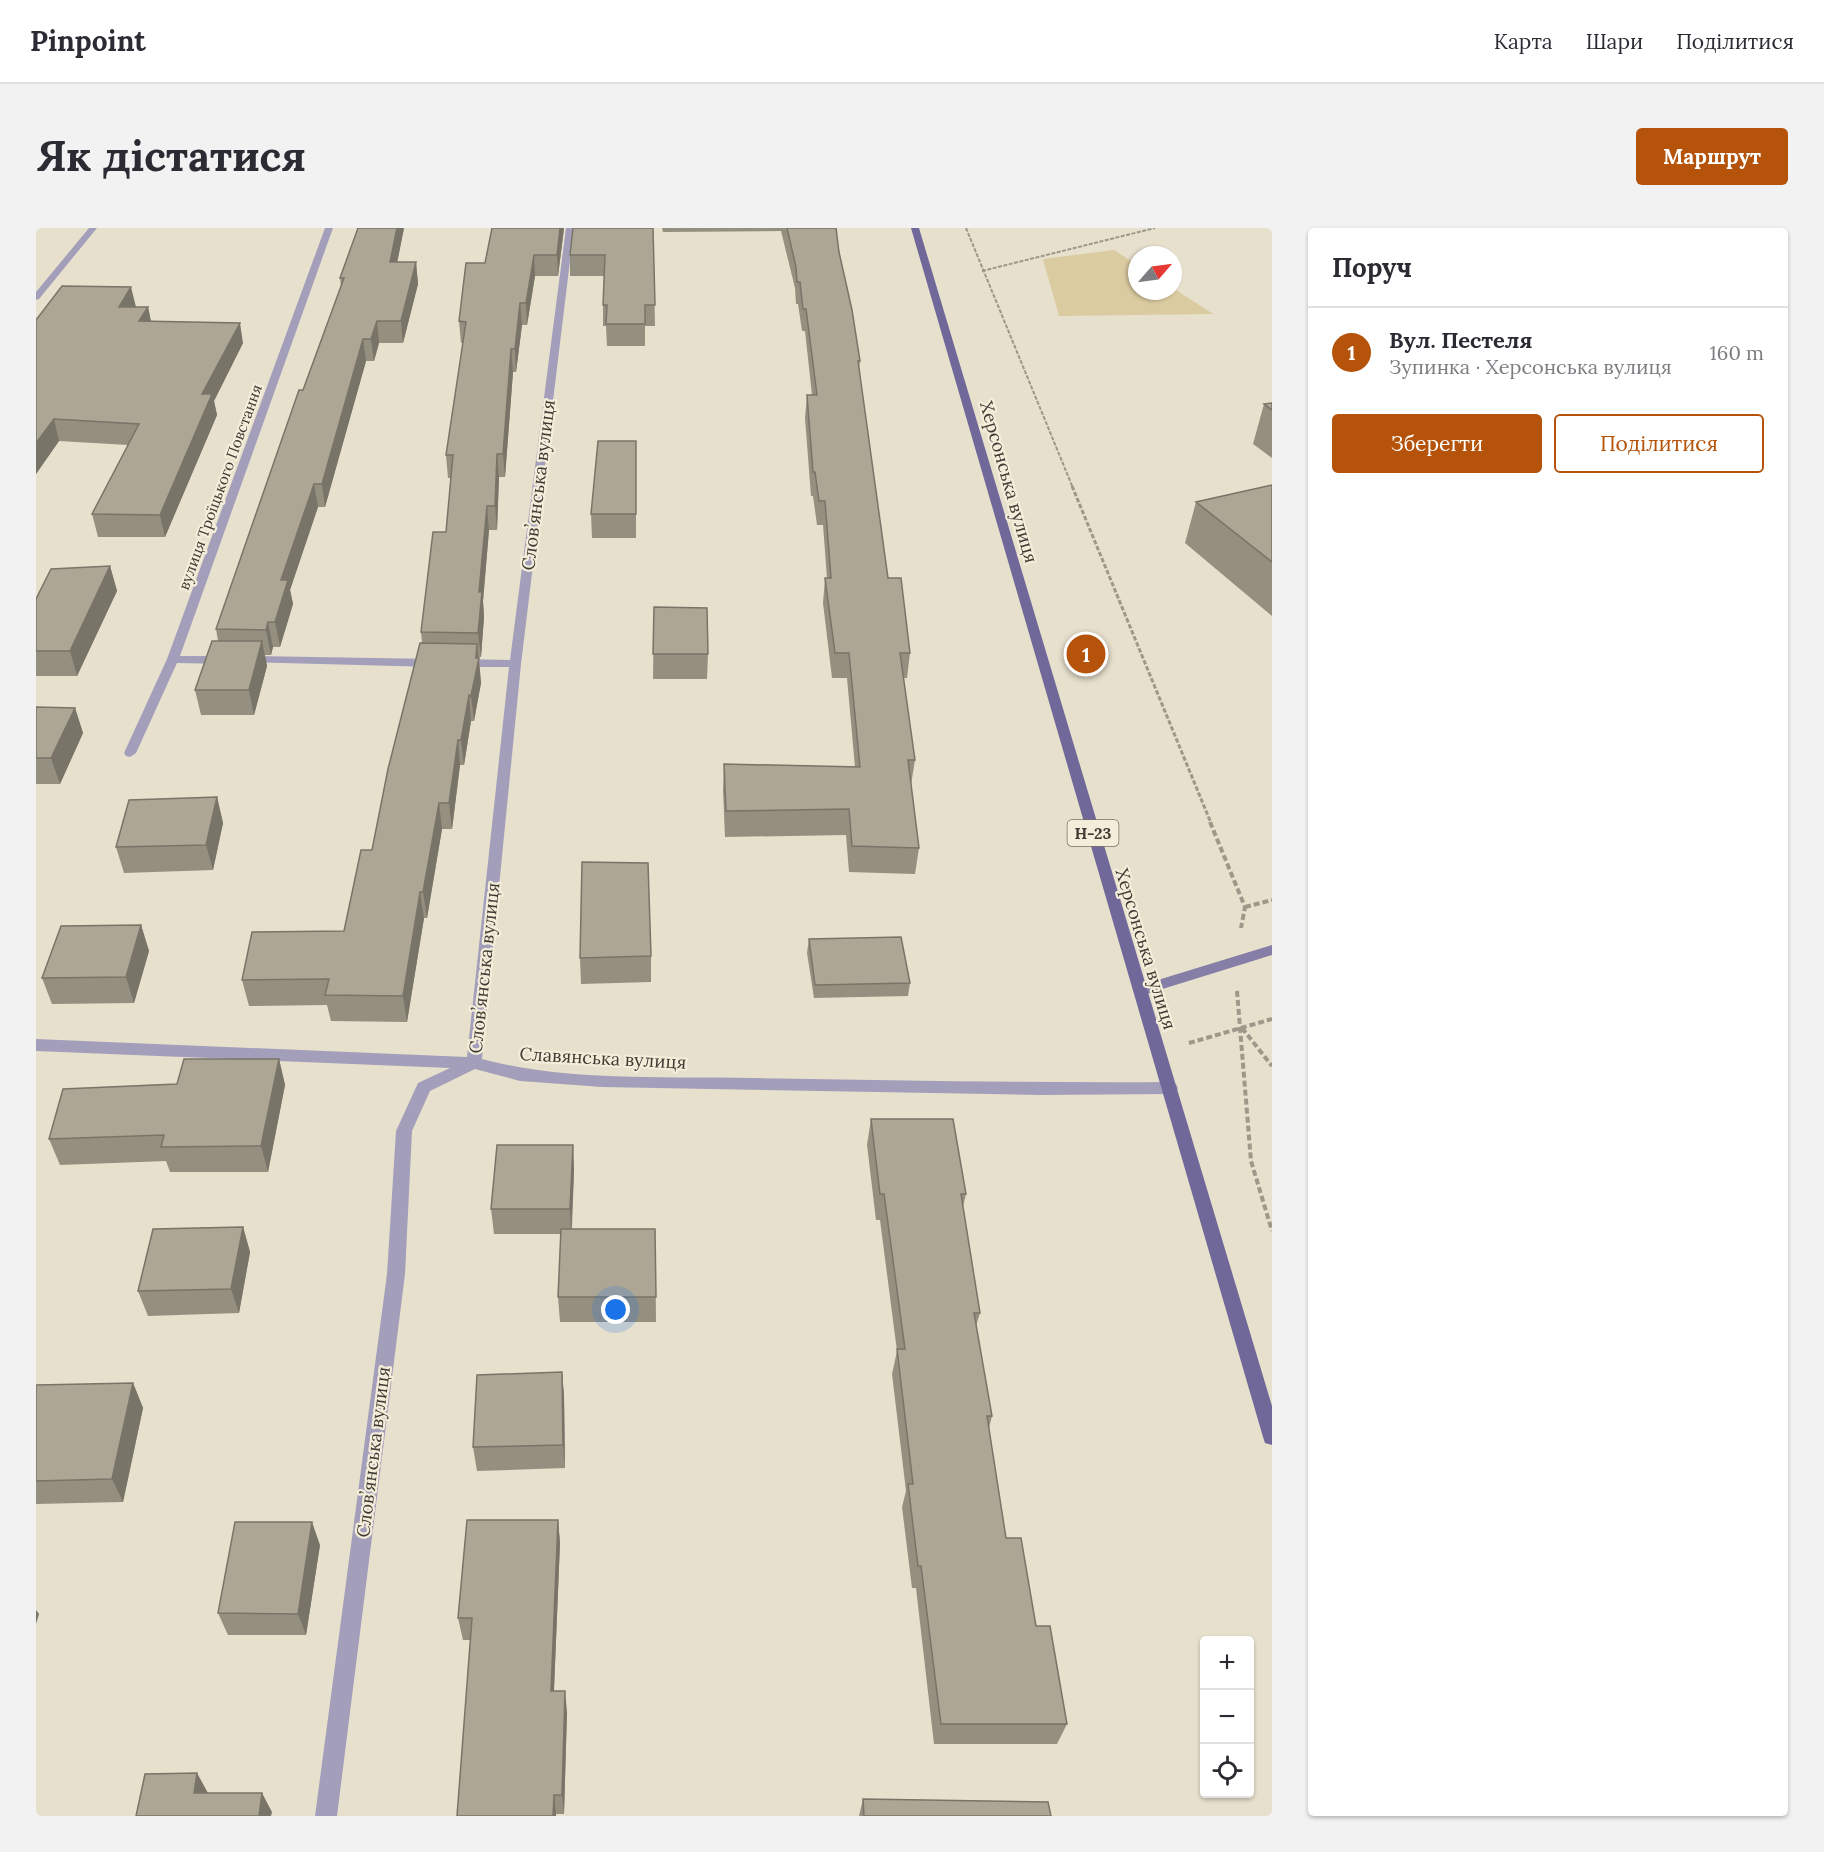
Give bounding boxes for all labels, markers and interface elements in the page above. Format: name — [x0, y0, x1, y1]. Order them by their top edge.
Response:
text: Pinpoint — [30, 23, 146, 59]
text: Карта — [1494, 28, 1553, 55]
text: Шари — [1586, 28, 1643, 55]
text: Поділитися — [1676, 28, 1794, 55]
button: Маршрут — [1636, 128, 1788, 185]
text: Як дістатися — [36, 129, 306, 183]
north arrow — [1128, 246, 1182, 300]
text: Поруч — [1332, 251, 1412, 284]
text: Вул. Пестеля — [1389, 326, 1533, 354]
text: 1 — [1347, 340, 1356, 365]
text: 160 m — [1710, 340, 1764, 365]
text: Зупинка · Херсонська вулиця — [1389, 354, 1672, 379]
street label: вулиця Троїцького Повстання — [174, 382, 266, 592]
street label: Словʼянська вулиця — [516, 398, 560, 572]
street label: Херсонська вулиця — [975, 398, 1043, 566]
button: Зберегти — [1332, 414, 1542, 473]
button: Поділитися — [1554, 414, 1764, 473]
pin: 1 — [1066, 632, 1106, 676]
road number: Н-23 — [1068, 820, 1118, 846]
street label: Херсонська вулиця — [1111, 866, 1181, 1032]
street label: Словʼянська вулиця — [464, 881, 504, 1055]
street label: Славянська вулиця — [519, 1042, 687, 1074]
your location — [601, 1295, 630, 1324]
street label: Словʼянська вулиця — [351, 1365, 395, 1539]
map controls — [1200, 1636, 1254, 1798]
button: + — [1200, 1636, 1254, 1690]
button: − — [1200, 1690, 1254, 1744]
button: locate — [1200, 1744, 1254, 1798]

